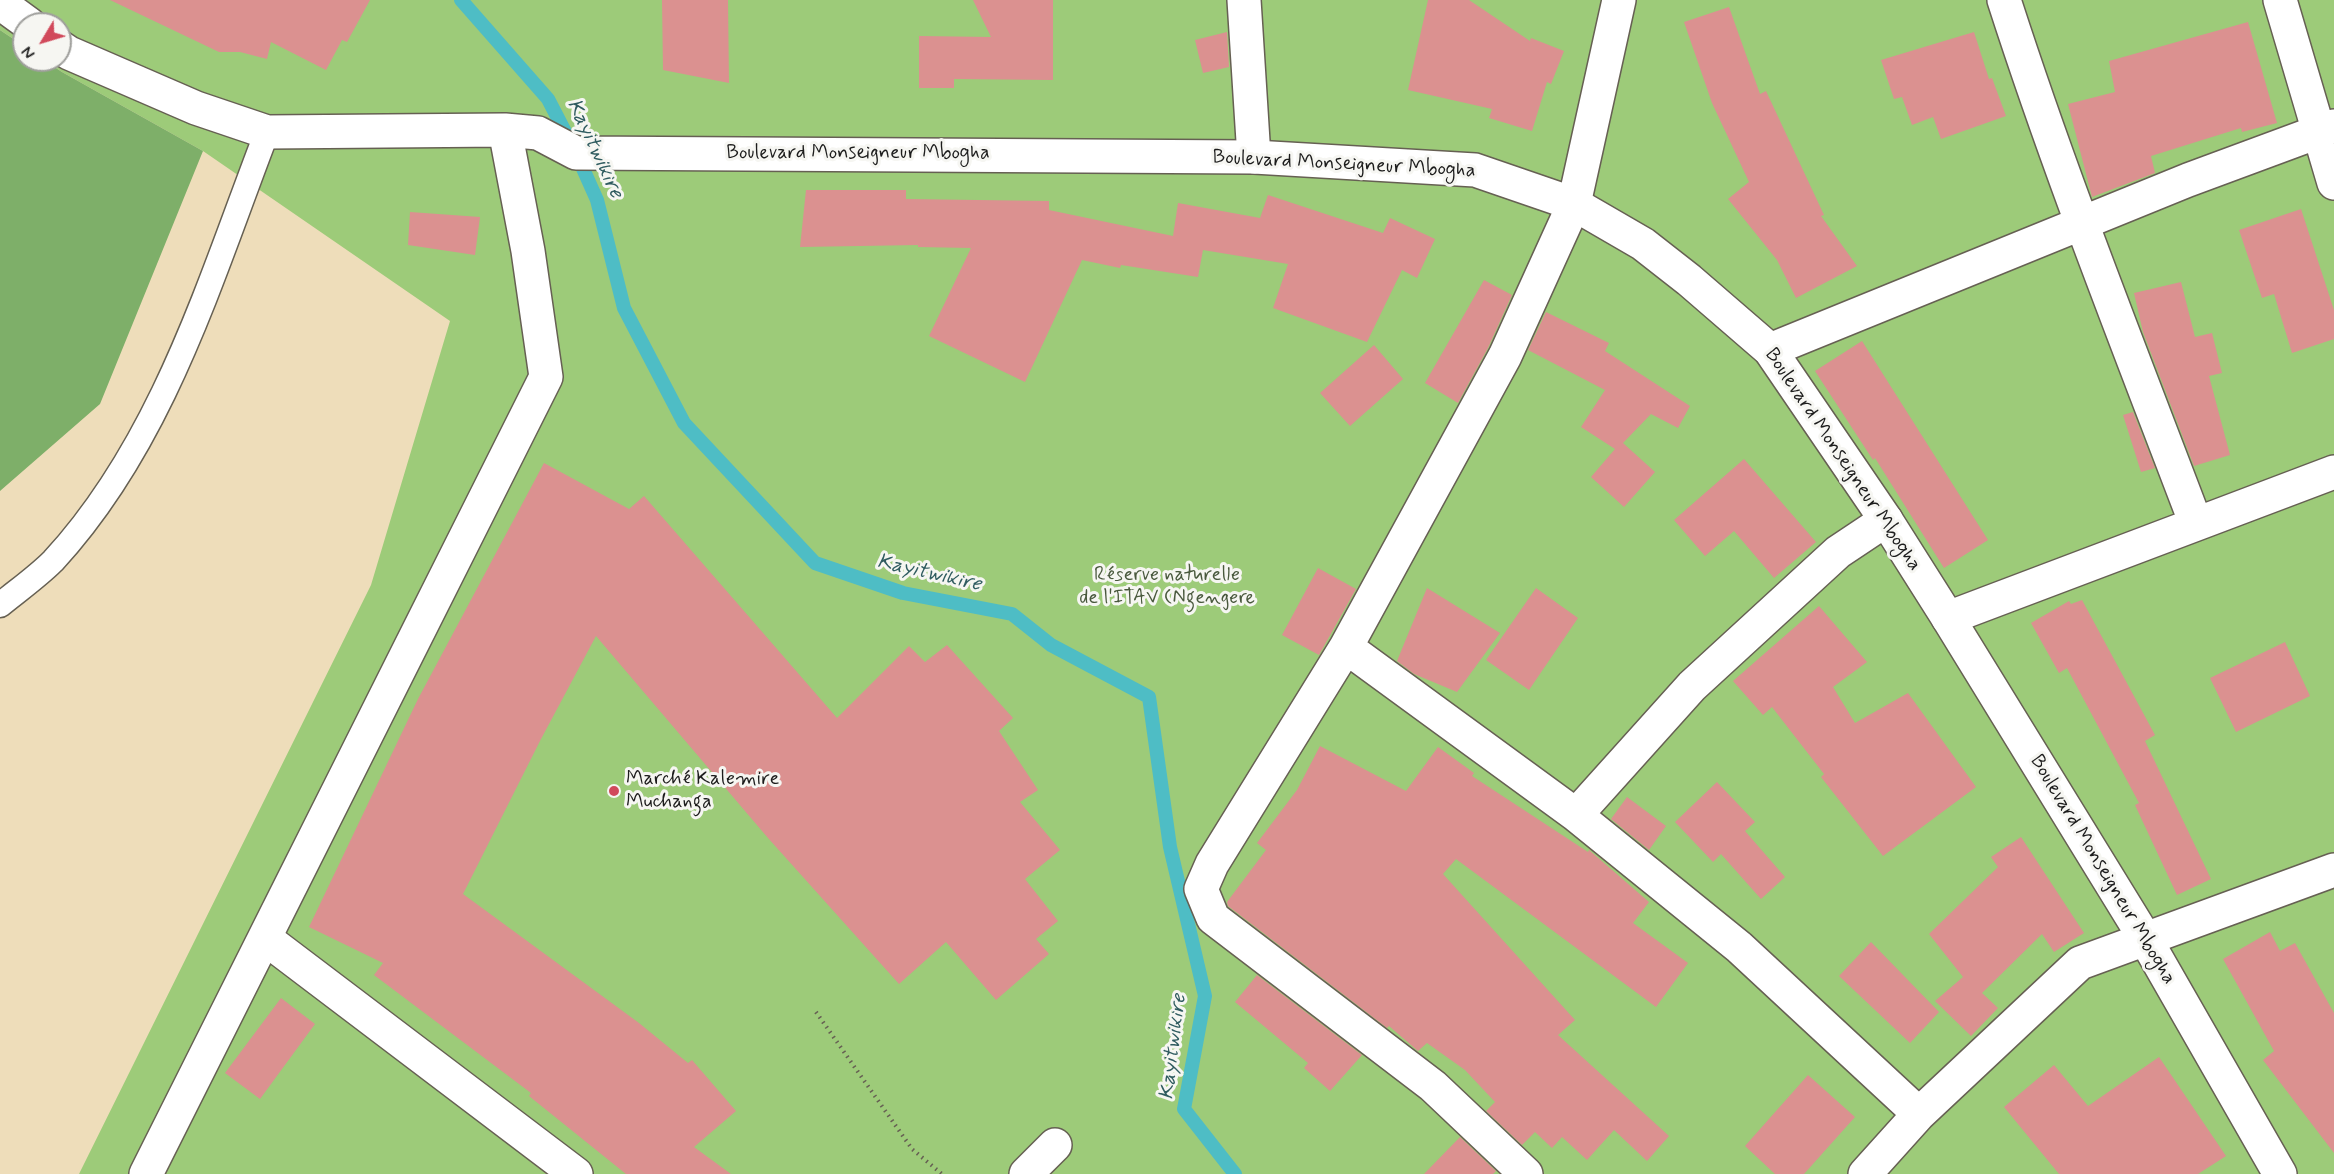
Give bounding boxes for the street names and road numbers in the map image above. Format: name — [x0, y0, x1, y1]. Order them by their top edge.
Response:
street label: Boulevard Monseigneur Mbogha — [726, 142, 990, 166]
street label: Boulevard Monseigneur Mbogha — [1212, 146, 1476, 184]
street label: Boulevard Monseigneur Mbogha — [1758, 344, 1926, 576]
street label: Boulevard Monseigneur Mbogha — [2024, 751, 2180, 989]

